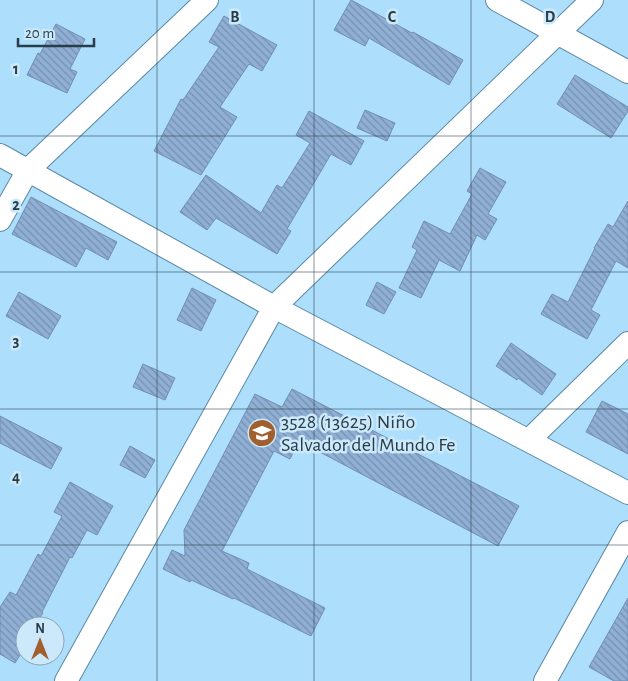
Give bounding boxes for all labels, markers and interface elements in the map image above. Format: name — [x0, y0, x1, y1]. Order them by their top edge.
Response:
text: B — [230, 9, 240, 25]
text: C — [388, 9, 397, 25]
text: D — [545, 9, 556, 25]
scale bar — [18, 15, 94, 47]
text: 20 m — [25, 26, 54, 41]
text: 1 — [13, 61, 19, 77]
text: 2 — [12, 197, 20, 213]
text: 3 — [13, 333, 20, 349]
place label: 3528 (13625) Niño Salvador del Mundo Fe — [281, 412, 455, 455]
school or university icon: 3528 (13625) Niño Salvador del Mundo Fe — [247, 418, 277, 448]
text: 4 — [12, 469, 20, 485]
north arrow — [15, 616, 65, 666]
text: N — [35, 622, 45, 636]

